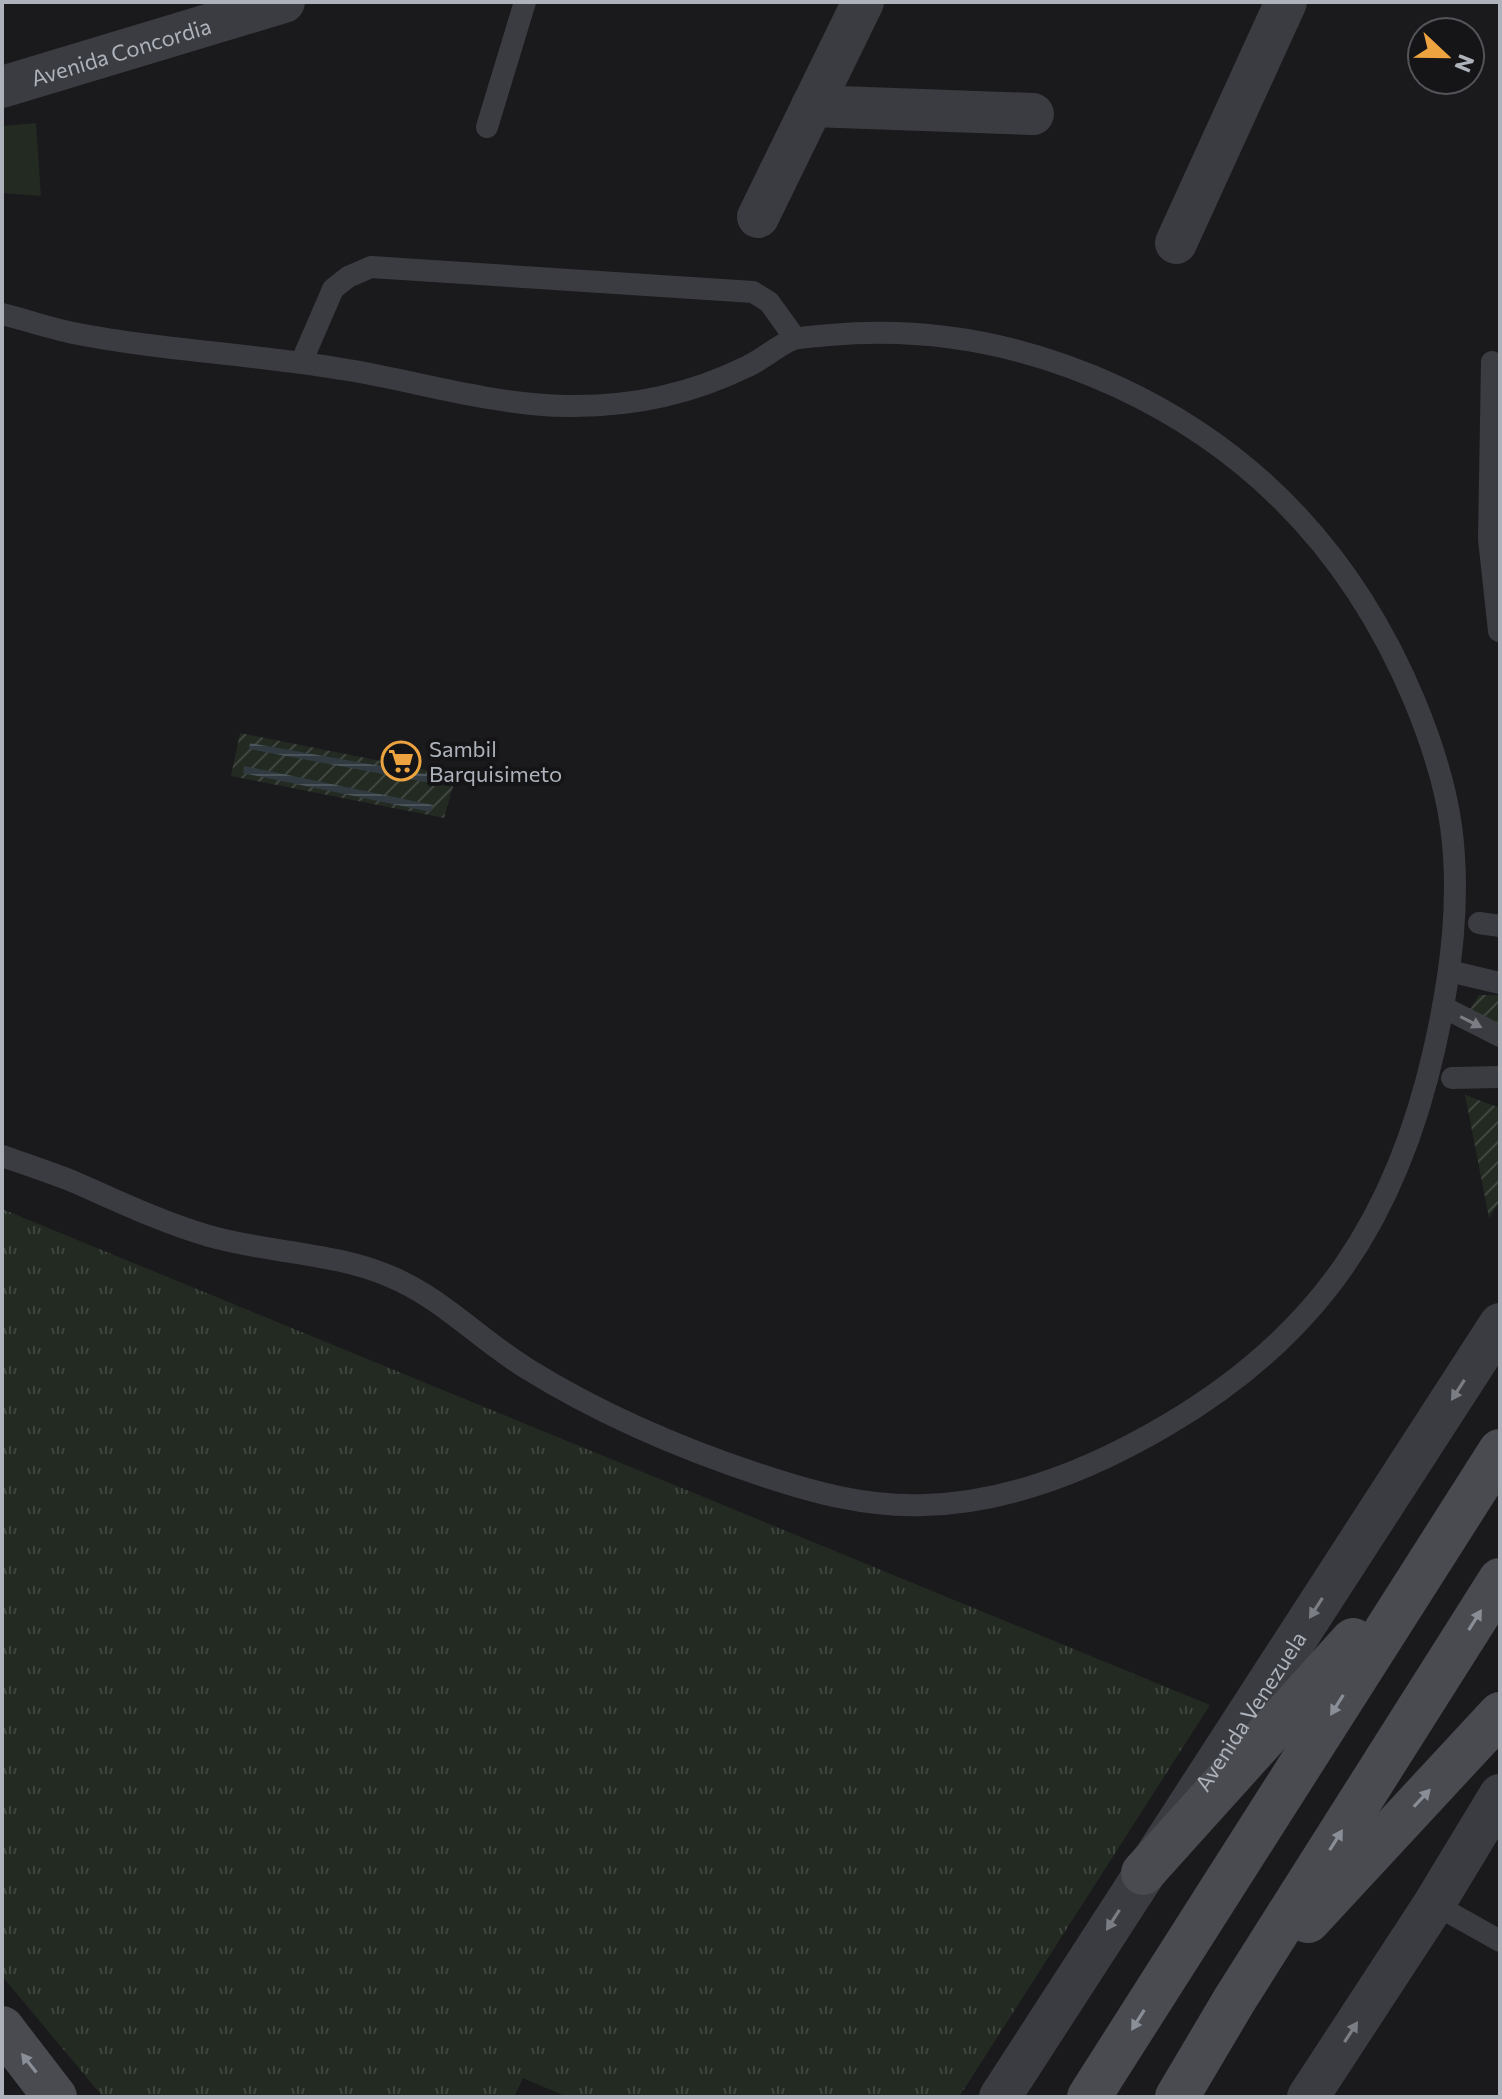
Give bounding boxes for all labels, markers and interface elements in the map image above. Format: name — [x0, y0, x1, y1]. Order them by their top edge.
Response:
street label: Avenida Concordia — [27, 11, 214, 91]
north arrow — [1406, 16, 1486, 96]
text: N — [1449, 51, 1481, 76]
place label: Sambil Barquisimeto — [429, 735, 562, 787]
supermarket icon: Sambil Barquisimeto — [380, 740, 422, 782]
one-way arrow — [1460, 1015, 1483, 1028]
one-way arrow — [1450, 1379, 1465, 1400]
one-way arrow — [1309, 1597, 1324, 1618]
one-way arrow — [1467, 1609, 1481, 1631]
street label: Avenida Venezuela — [1188, 1626, 1311, 1796]
one-way arrow — [1329, 1695, 1344, 1716]
one-way arrow — [1412, 1789, 1430, 1808]
one-way arrow — [1328, 1829, 1342, 1851]
one-way arrow — [1107, 1909, 1121, 1931]
one-way arrow — [1130, 2009, 1145, 2030]
one-way arrow — [1343, 2021, 1357, 2043]
one-way arrow — [21, 2053, 37, 2073]

